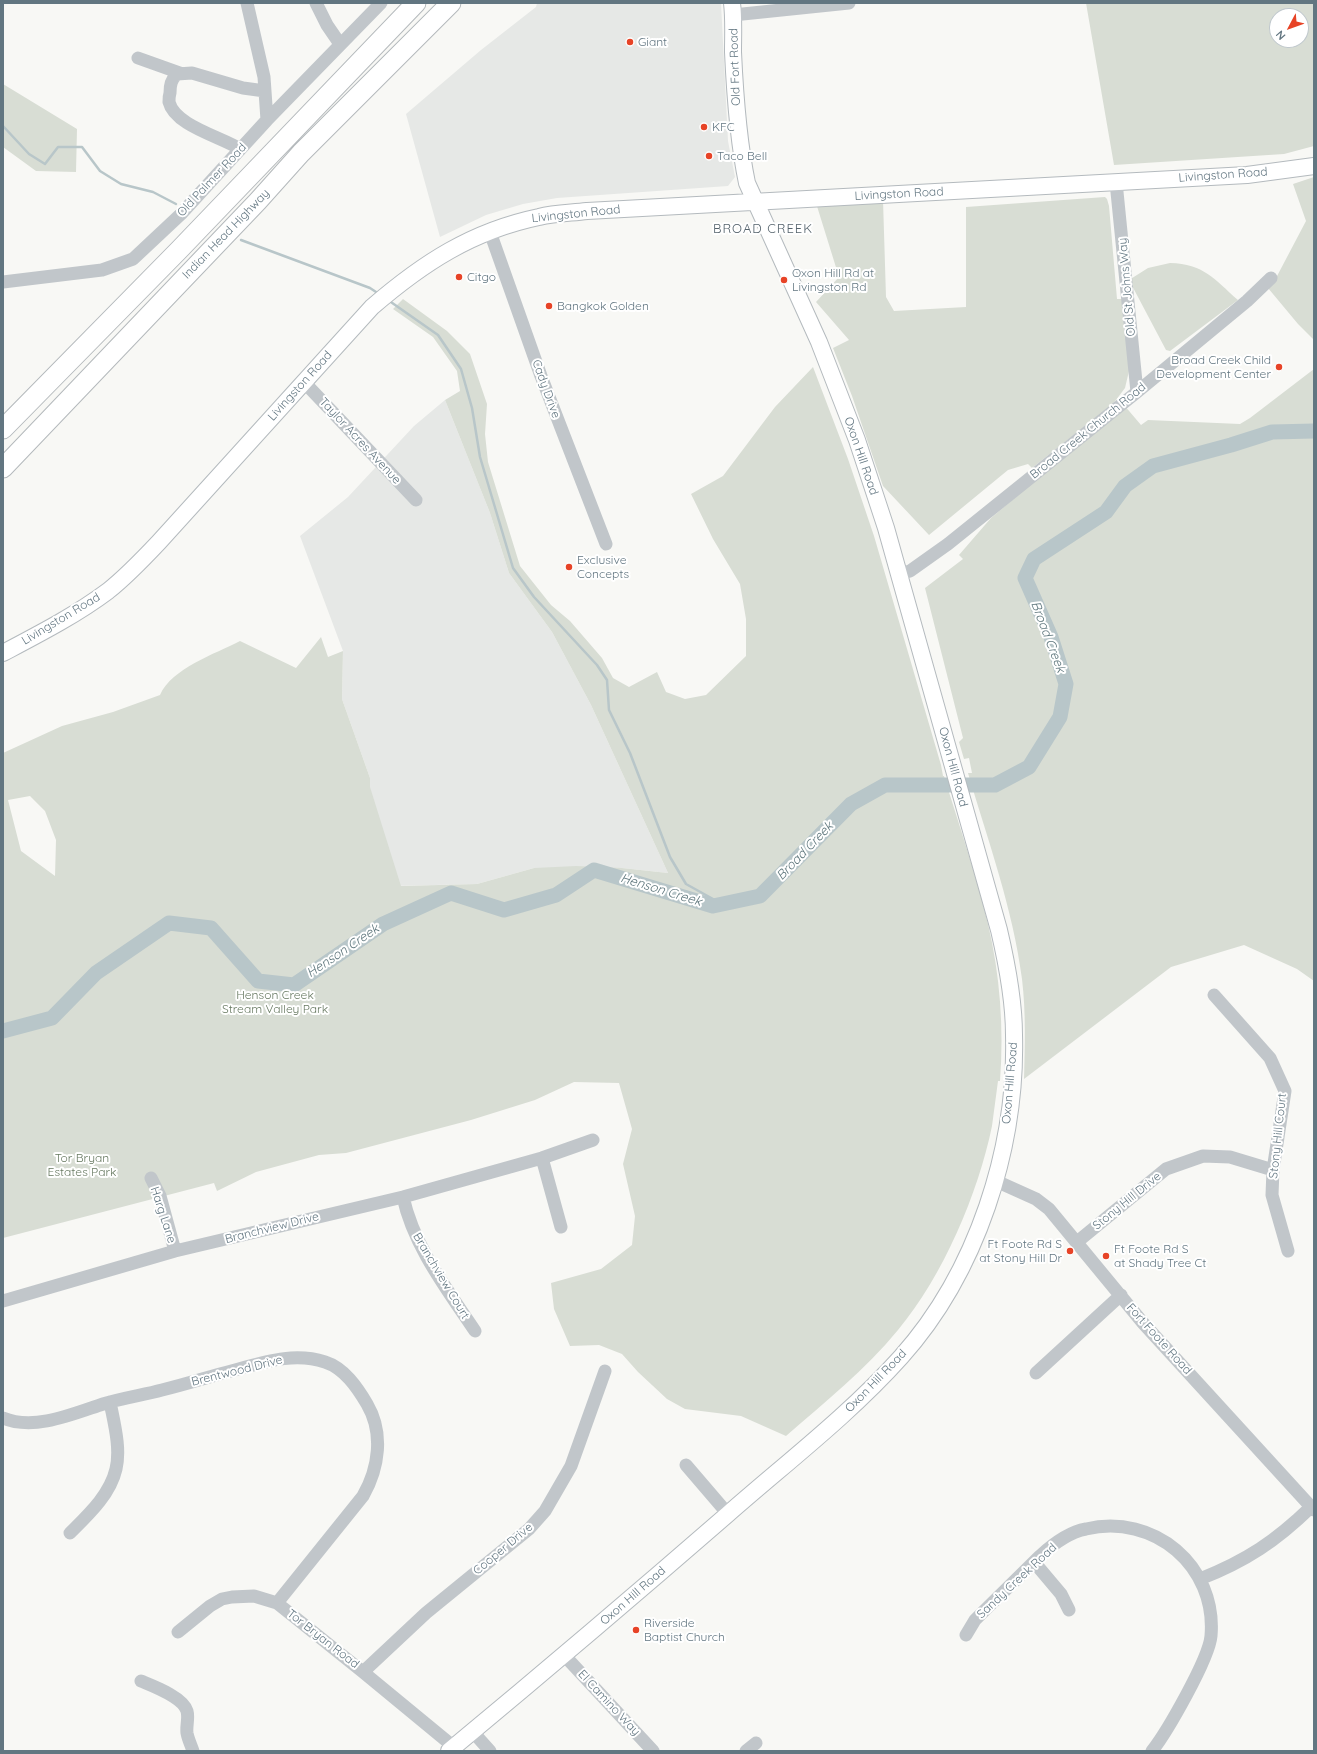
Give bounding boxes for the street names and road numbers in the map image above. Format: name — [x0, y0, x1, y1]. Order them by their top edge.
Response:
street label: Old Fort Road — [726, 28, 744, 106]
street label: Old Palmer Road — [174, 140, 250, 220]
street label: Livingston Road — [1178, 165, 1268, 185]
street label: Livingston Road — [854, 184, 944, 204]
street label: Indian Head Highway — [179, 186, 273, 282]
street label: Livingston Road — [531, 202, 621, 226]
street label: Old St Johns Way — [1116, 237, 1138, 337]
street label: Livingston Road — [265, 348, 335, 424]
street label: Cady Drive — [529, 358, 563, 420]
street label: Broad Creek Church Road — [1027, 380, 1149, 482]
street label: Taylor Acres Avenue — [316, 395, 404, 487]
street label: Oxon Hill Road — [841, 415, 881, 497]
street label: Livingston Road — [19, 590, 103, 648]
street label: Oxon Hill Road — [935, 726, 971, 808]
street label: Oxon Hill Road — [999, 1042, 1021, 1124]
street label: Stony Hill Court — [1266, 1093, 1290, 1179]
street label: Stony Hill Drive — [1090, 1169, 1164, 1233]
street label: Harg Lane — [147, 1185, 179, 1245]
street label: Branchview Drive — [224, 1209, 320, 1247]
street label: Branchview Court — [410, 1230, 472, 1322]
street label: Fort Foote Road — [1123, 1300, 1195, 1378]
street label: Oxon Hill Road — [842, 1347, 910, 1415]
street label: Brentwood Drive — [190, 1353, 284, 1389]
street label: Cooper Drive — [470, 1520, 536, 1578]
street label: Sandy Creek Road — [974, 1540, 1060, 1622]
street label: Oxon Hill Road — [597, 1564, 669, 1628]
street label: Tor Bryan Road — [284, 1606, 362, 1672]
street label: El Camino Way — [575, 1667, 643, 1739]

